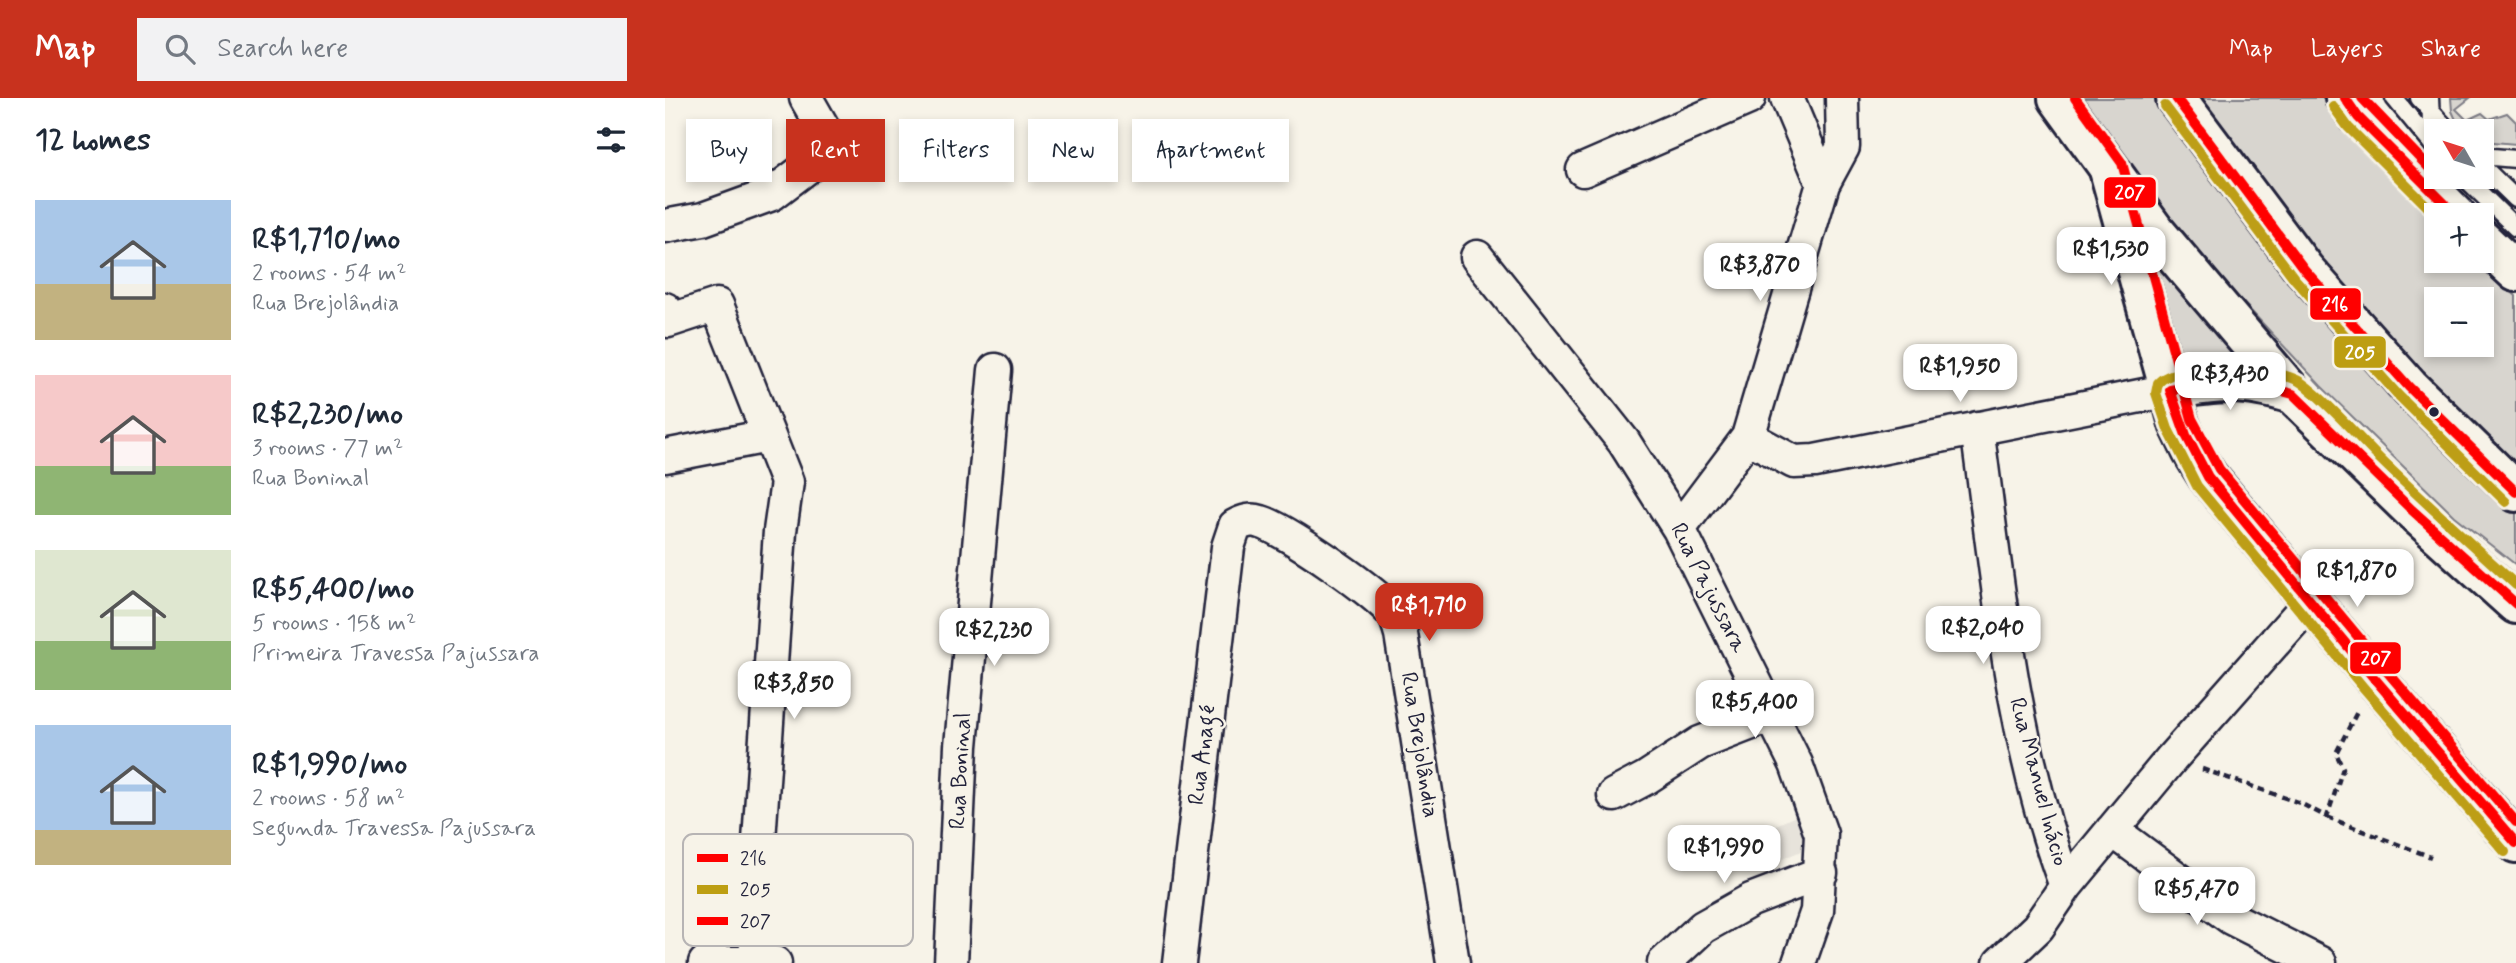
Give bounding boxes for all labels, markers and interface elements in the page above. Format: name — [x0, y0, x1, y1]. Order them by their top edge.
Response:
search box — [137, 18, 627, 81]
text: Map — [35, 27, 95, 71]
icon: search — [161, 30, 199, 68]
text: Search here — [217, 32, 348, 66]
text: Map — [2229, 34, 2273, 65]
text: Layers — [2311, 34, 2383, 65]
text: Share — [2421, 34, 2481, 65]
chip: Buy — [686, 119, 772, 182]
chip: Rent — [786, 119, 885, 182]
chip: Filters — [899, 119, 1014, 182]
chip: New — [1028, 119, 1118, 182]
chip: Apartment — [1132, 119, 1289, 182]
north arrow — [2424, 119, 2494, 189]
map controls — [2424, 119, 2494, 357]
text: 12 homes — [35, 121, 151, 160]
icon: filters — [592, 121, 630, 159]
line badge: 207 — [2103, 176, 2157, 209]
text: 207 — [2115, 181, 2146, 206]
button: + — [2424, 203, 2494, 273]
text: R$1,710/mo — [252, 220, 400, 259]
icon: home — [91, 228, 175, 312]
pin: R$1,530 — [2046, 228, 2176, 287]
text: R$1,530 — [2073, 235, 2149, 265]
pin: R$3,870 — [1695, 244, 1825, 303]
text: R$3,870 — [1720, 251, 1800, 281]
text: 2 rooms · 54 m² — [252, 259, 406, 289]
line badge: 216 — [2309, 287, 2362, 321]
button: − — [2424, 287, 2494, 357]
text: Rua Brejolândia — [252, 289, 399, 319]
text: 216 — [2322, 293, 2348, 318]
line badge: 205 — [2333, 335, 2387, 369]
text: 205 — [2345, 341, 2376, 366]
pin: R$1,950 — [1895, 344, 2025, 404]
text: R$1,950 — [1919, 352, 2001, 382]
pin: R$3,430 — [2165, 352, 2295, 412]
text: R$3,430 — [2191, 360, 2269, 390]
text: R$2,230/mo — [252, 395, 403, 434]
icon: home — [91, 403, 175, 487]
unlabelled marker — [2427, 405, 2441, 419]
text: 3 rooms · 77 m² — [252, 434, 403, 464]
text: Rua Boninal — [252, 464, 369, 494]
street label: Rua Pajussara — [1662, 518, 1754, 658]
pin: R$1,870 — [2292, 550, 2422, 609]
text: R$1,870 — [2317, 557, 2397, 587]
text: R$5,400/mo — [252, 570, 414, 609]
icon: home — [91, 578, 175, 662]
pin: R$1,710 — [1364, 584, 1494, 643]
text: R$1,710 — [1391, 591, 1467, 621]
pin: R$2,040 — [1918, 606, 2048, 666]
pin: R$2,230 — [929, 608, 1059, 668]
text: 5 rooms · 158 m² — [252, 609, 416, 639]
text: R$2,040 — [1942, 614, 2024, 644]
text: R$2,230 — [955, 616, 1033, 646]
text: Primeira Travessa Pajussara — [252, 639, 539, 669]
line badge: 207 — [2349, 641, 2402, 675]
text: 207 — [2361, 647, 2392, 672]
pin: R$3,850 — [729, 662, 859, 721]
text: R$3,850 — [754, 669, 834, 699]
street label: Rua Brejolândia — [1393, 670, 1445, 820]
pin: R$5,400 — [1690, 680, 1820, 740]
text: R$5,400 — [1712, 688, 1798, 718]
street label: Rua Manuel Inácio — [2001, 695, 2075, 869]
street label: Rua Anagé — [1182, 703, 1226, 807]
street label: Rua Boninal — [943, 712, 979, 830]
text: R$1,990/mo — [252, 745, 407, 784]
icon: home — [91, 753, 175, 837]
text: 2 rooms · 58 m² — [252, 784, 405, 814]
text: Segunda Travessa Pajussara — [252, 814, 536, 844]
pin: R$1,990 — [1659, 826, 1789, 885]
text: R$1,990 — [1684, 833, 1764, 863]
legend — [683, 834, 913, 946]
text: 216 — [740, 847, 766, 872]
pin: R$5,470 — [2132, 868, 2262, 927]
text: R$5,470 — [2154, 875, 2240, 905]
text: 205 — [740, 878, 771, 903]
text: 207 — [740, 910, 771, 935]

